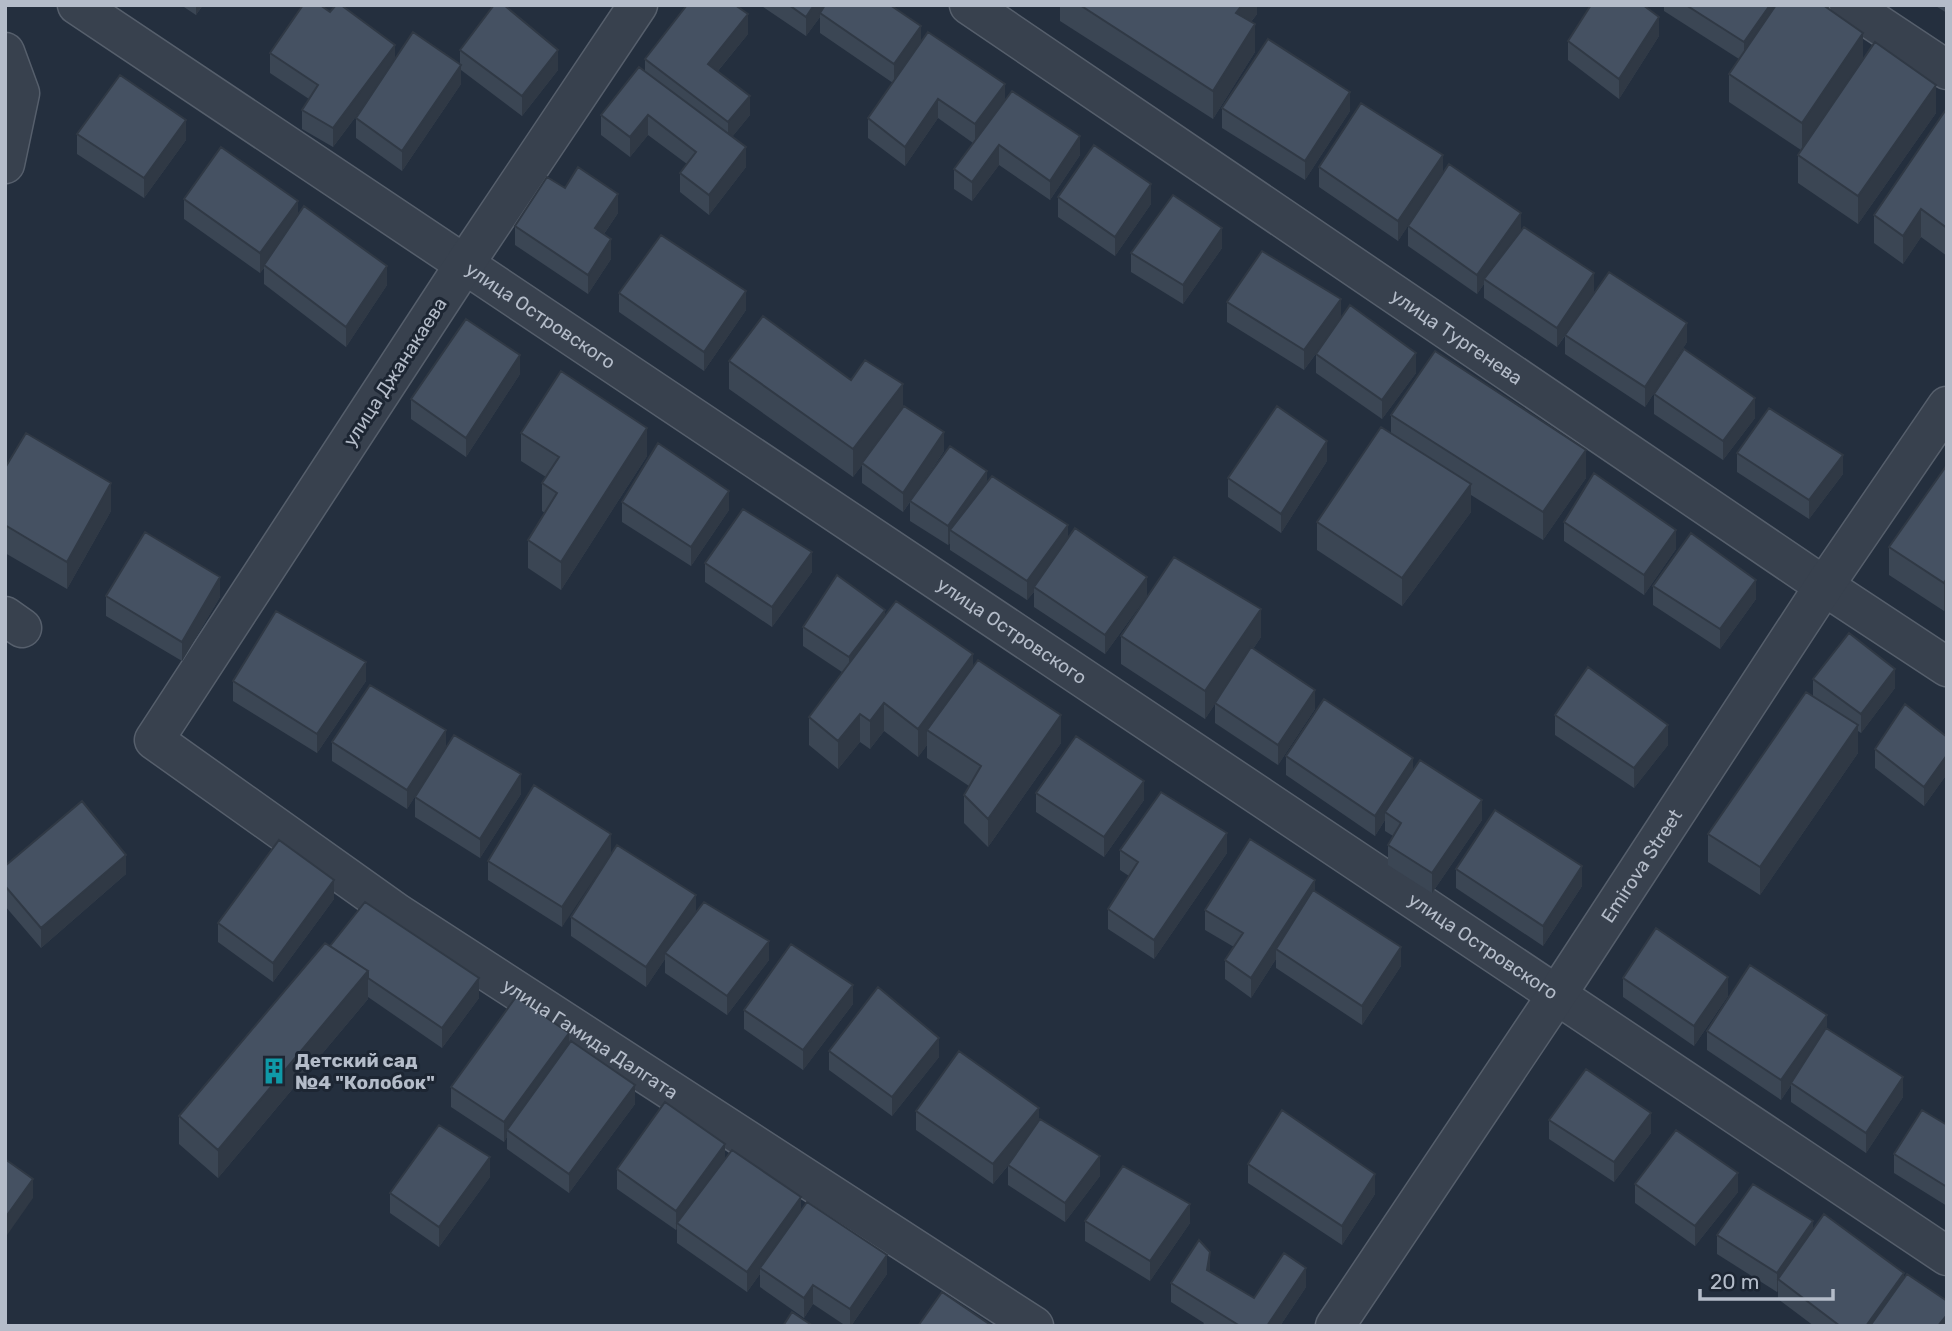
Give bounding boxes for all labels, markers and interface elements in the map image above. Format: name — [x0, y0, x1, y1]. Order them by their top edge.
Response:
street label: улица Островского — [462, 257, 620, 374]
street label: улица Тургенева — [1387, 284, 1527, 389]
street label: улица Джанакаева — [338, 293, 452, 451]
street label: улица Островского — [933, 572, 1091, 689]
street label: Emirova Street — [1596, 804, 1687, 927]
street label: улица Островского — [1404, 887, 1563, 1004]
street label: улица Гамида Далгата — [498, 973, 683, 1104]
place label: Детский сад №4 "Колобок" — [295, 1049, 435, 1094]
building icon: Детский сад №4 "Колобок" — [259, 1056, 289, 1086]
scale bar — [1700, 1258, 1833, 1302]
text: 20 m — [1710, 1269, 1759, 1294]

